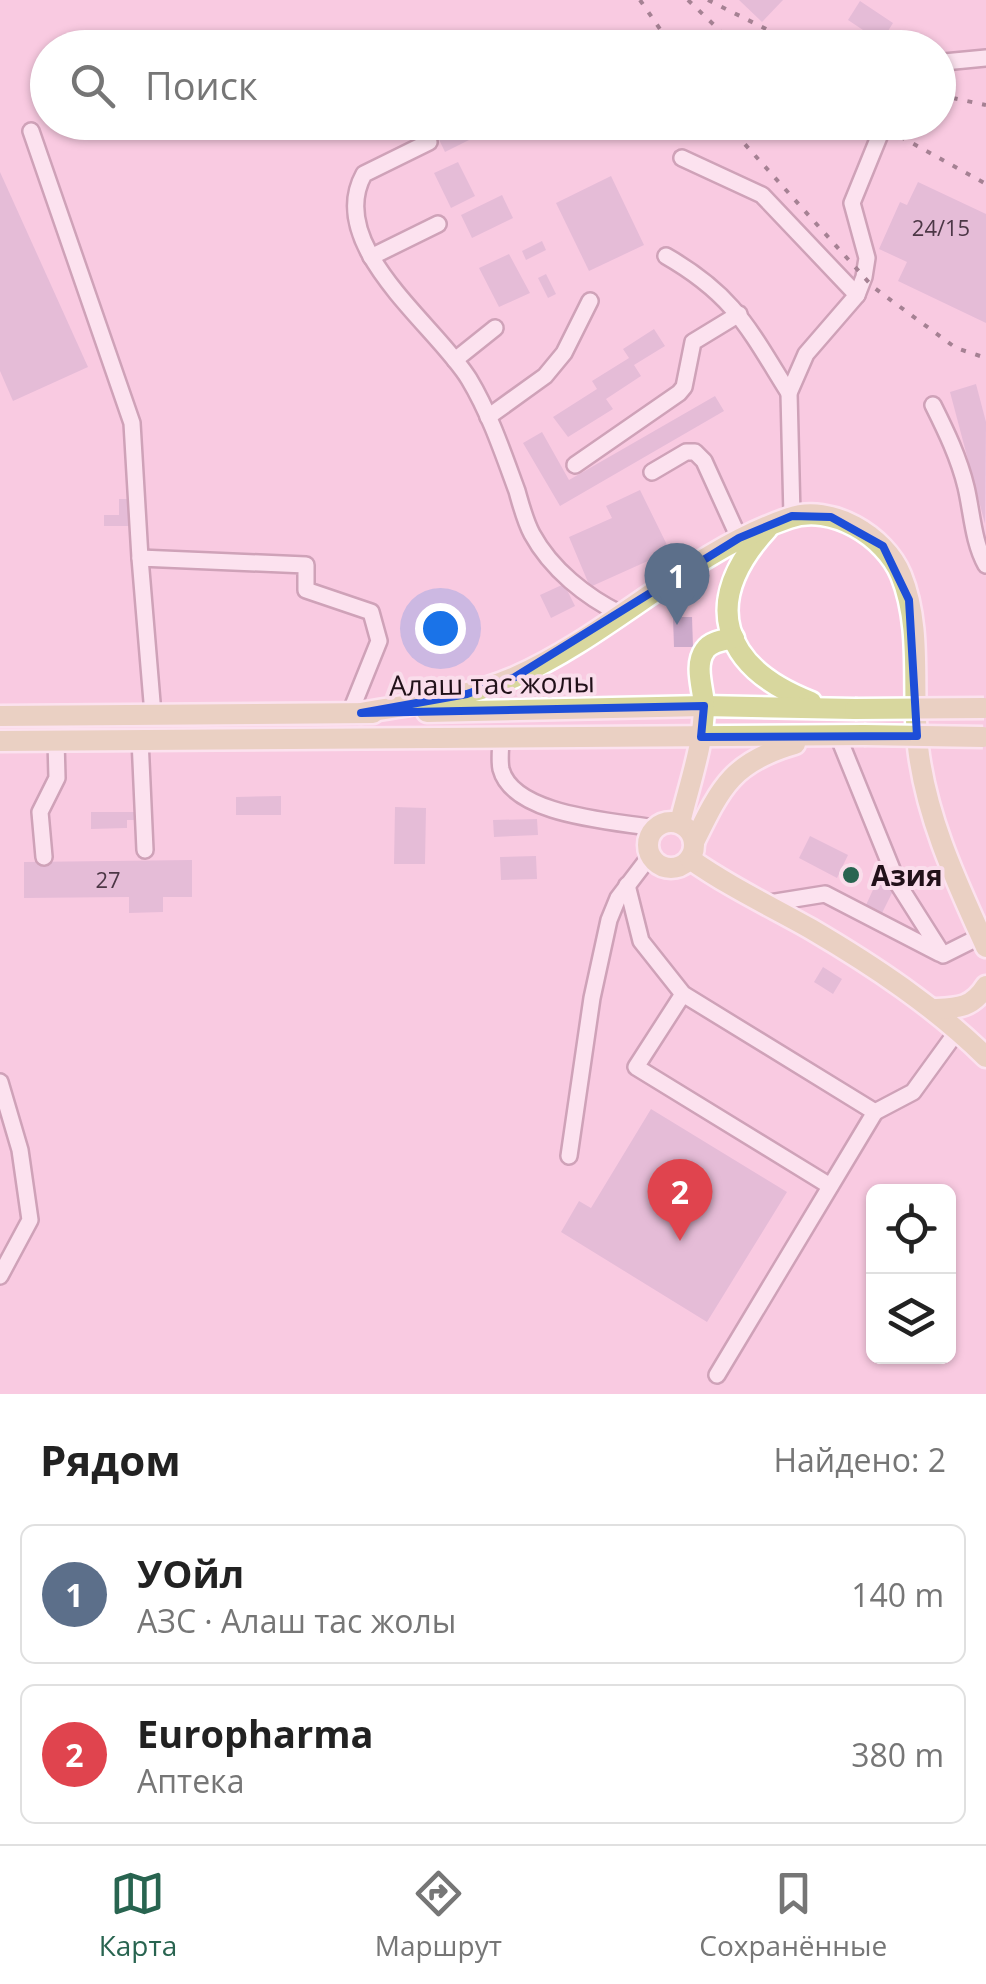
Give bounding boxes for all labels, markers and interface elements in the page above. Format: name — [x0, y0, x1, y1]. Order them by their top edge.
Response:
search box — [30, 30, 956, 140]
icon: search — [65, 58, 120, 113]
text: Поиск — [145, 59, 258, 111]
house number: 24/15 — [912, 212, 970, 242]
pin: 1 — [644, 542, 710, 625]
your location — [415, 603, 466, 654]
street label: Алаш тас жолы — [389, 662, 595, 704]
place label: Азия — [871, 856, 943, 894]
house number: 27 — [95, 864, 121, 894]
marker: Азия — [840, 864, 862, 886]
pin: 2 — [648, 1158, 712, 1241]
map controls — [866, 1184, 956, 1364]
button: locate — [866, 1184, 956, 1274]
button: layers — [866, 1274, 956, 1364]
text: Рядом — [40, 1431, 181, 1488]
text: Найдено: 2 — [773, 1438, 946, 1481]
text: УОйл — [137, 1547, 244, 1599]
text: 1 — [65, 1573, 84, 1616]
text: 140 m — [851, 1573, 944, 1616]
text: АЗС · Алаш тас жолы — [137, 1599, 456, 1642]
text: Europharma — [137, 1707, 374, 1759]
text: 2 — [65, 1733, 84, 1776]
text: 380 m — [851, 1733, 944, 1776]
text: Аптека — [137, 1759, 244, 1802]
tab: Карта — [99, 1866, 177, 1964]
tab: Маршрут — [375, 1866, 502, 1964]
tab: Сохранённые — [699, 1866, 887, 1964]

